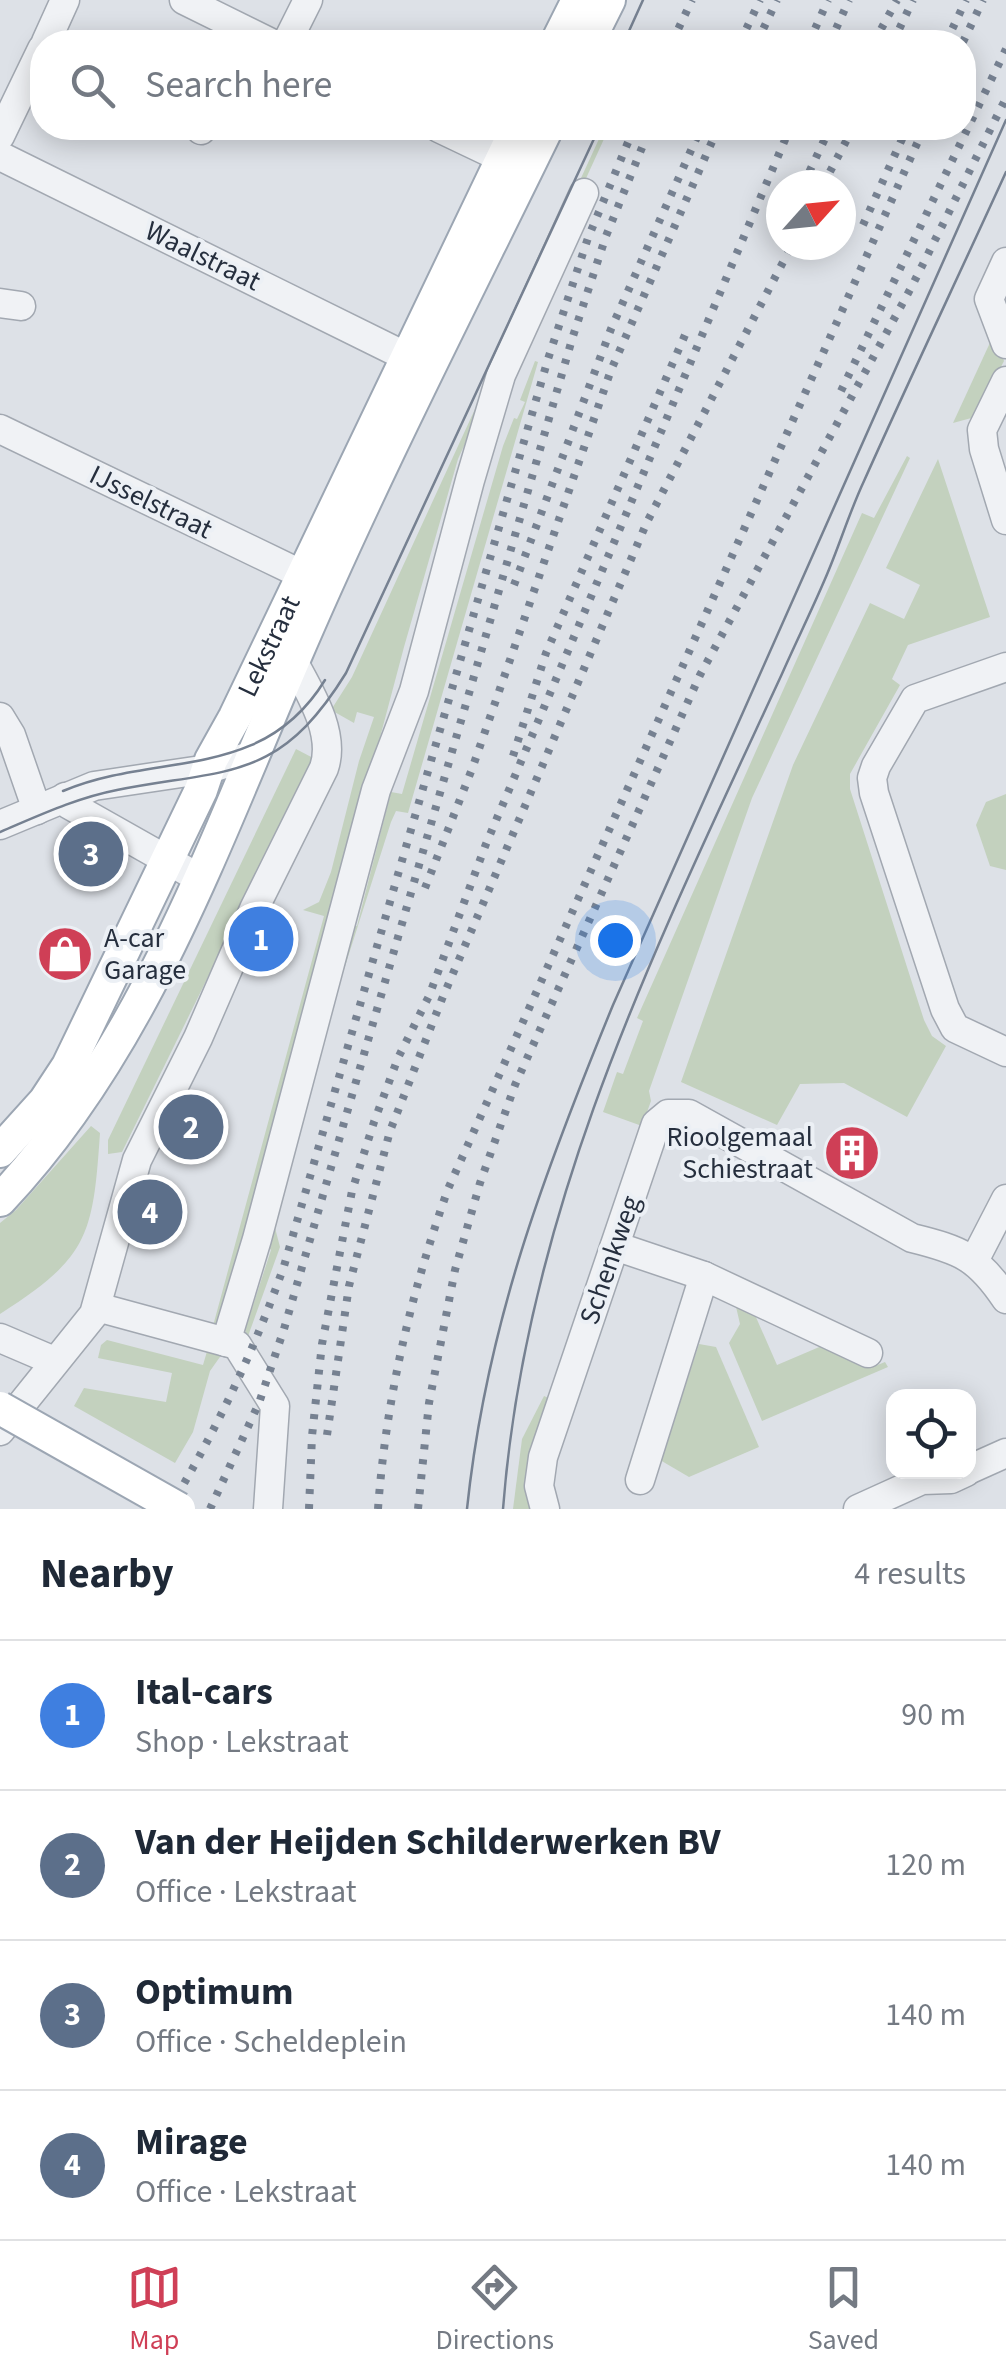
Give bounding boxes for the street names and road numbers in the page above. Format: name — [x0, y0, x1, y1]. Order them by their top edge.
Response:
street label: Waalstraat — [139, 211, 268, 301]
street label: IJsselstraat — [83, 455, 220, 549]
street label: Lekstraat — [228, 588, 311, 703]
street label: Schenkweg — [569, 1190, 651, 1330]

